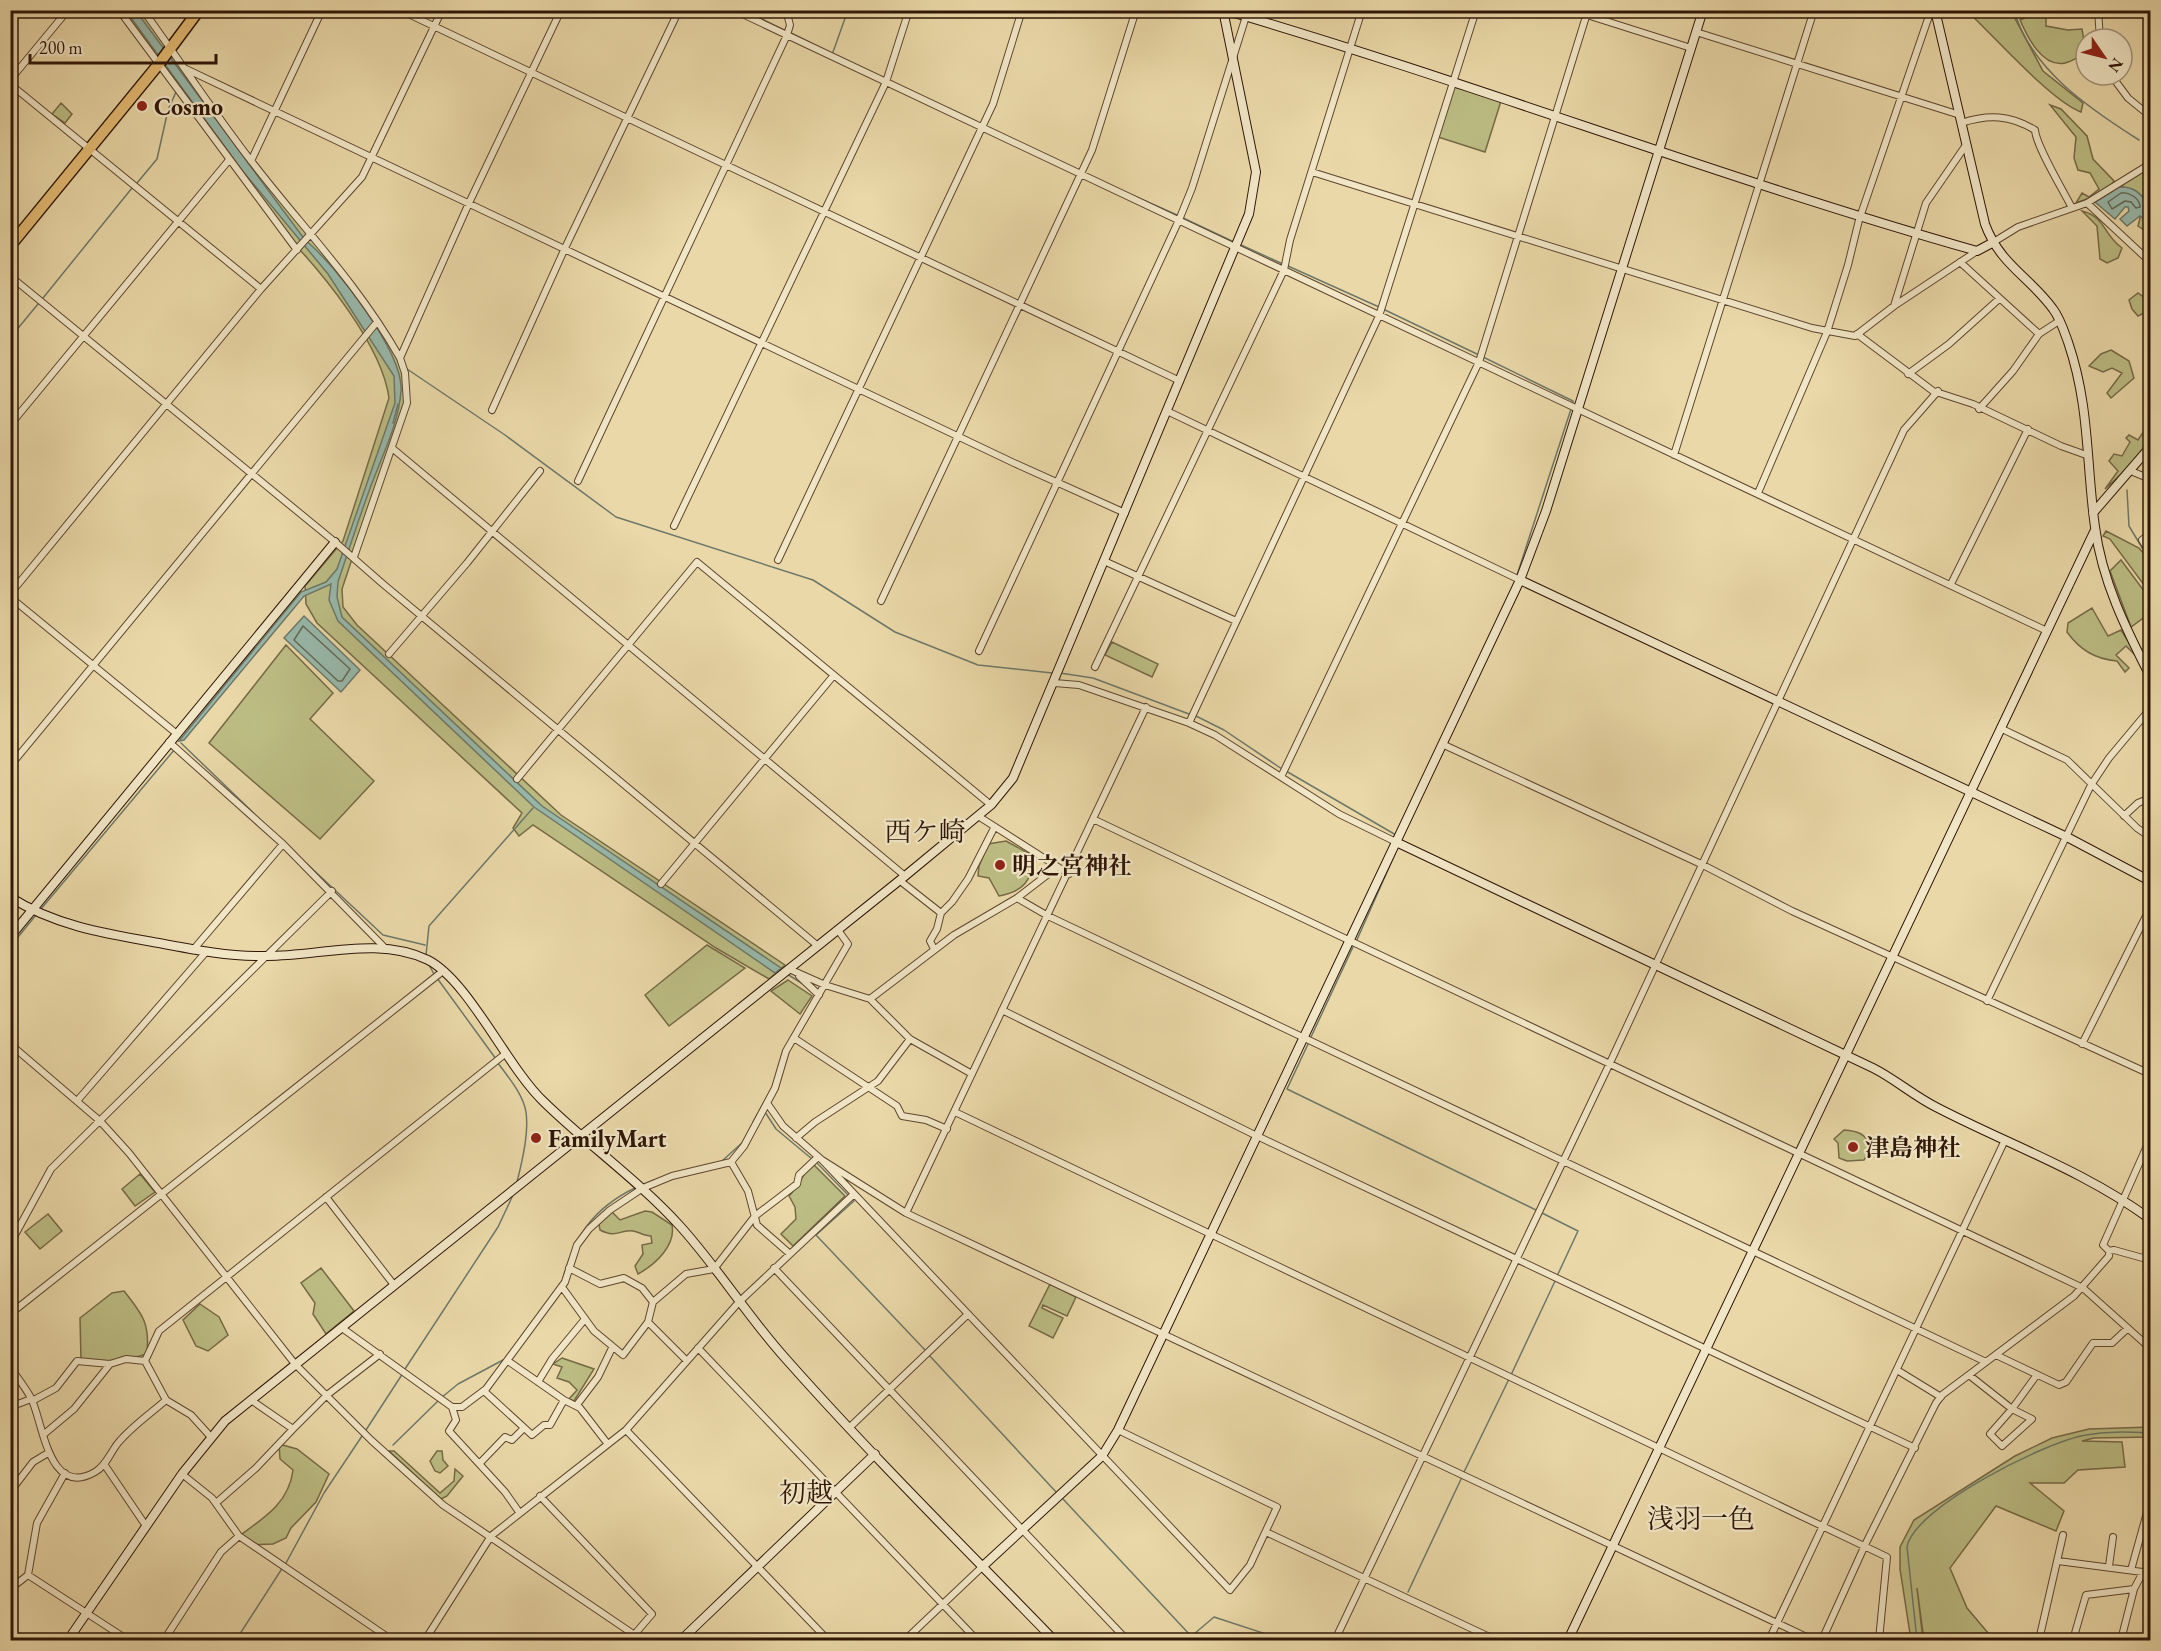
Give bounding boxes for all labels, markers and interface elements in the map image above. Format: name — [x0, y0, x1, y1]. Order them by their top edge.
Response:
scale bar — [30, 27, 216, 65]
north arrow — [2074, 27, 2134, 87]
text: 200 m — [39, 36, 83, 59]
text: N — [2104, 54, 2128, 77]
place label: Cosmo — [154, 91, 223, 122]
marker: Cosmo — [135, 99, 149, 113]
district label: 西ケ崎 — [885, 814, 966, 849]
place label: 明之宮神社 — [1012, 850, 1132, 881]
marker: 明之宮神社 — [993, 858, 1007, 872]
place label: FamilyMart — [548, 1123, 667, 1155]
marker: FamilyMart — [529, 1131, 543, 1145]
place label: 津島神社 — [1865, 1132, 1961, 1163]
marker: 津島神社 — [1846, 1140, 1860, 1154]
district label: 初越 — [779, 1475, 833, 1510]
district label: 浅羽一色 — [1647, 1501, 1755, 1536]

